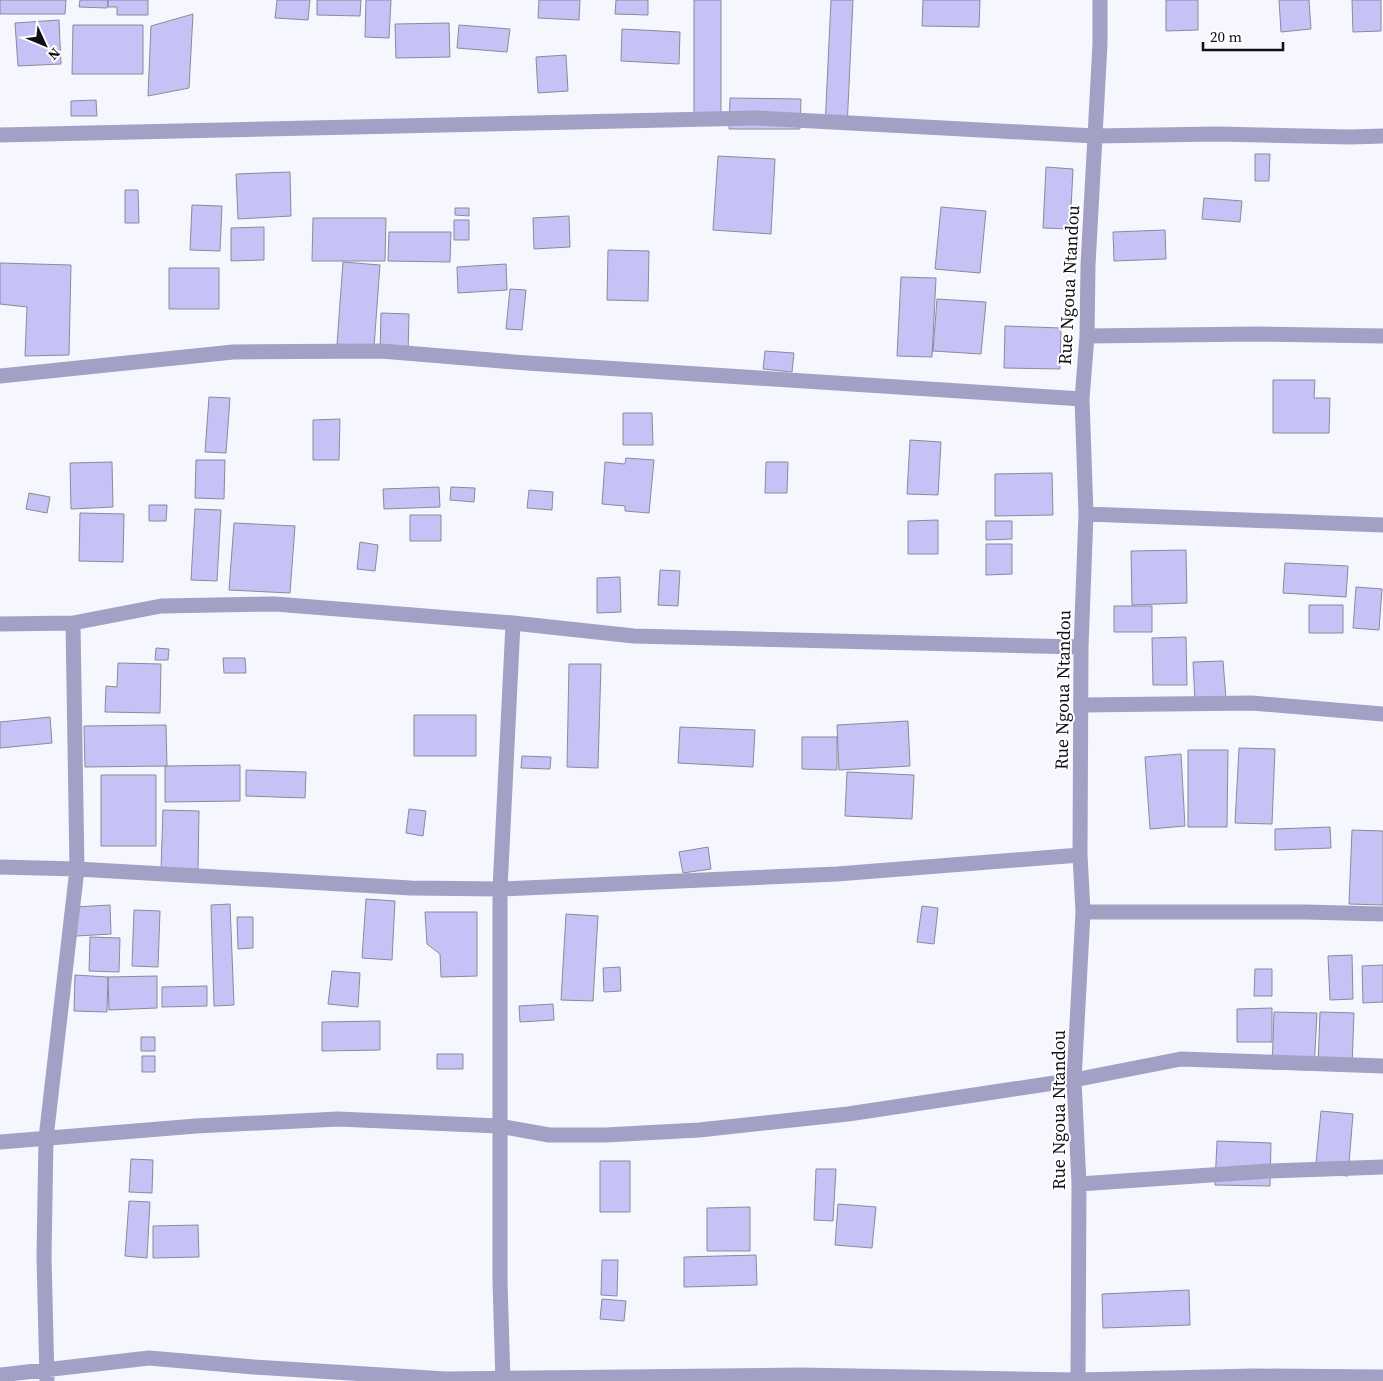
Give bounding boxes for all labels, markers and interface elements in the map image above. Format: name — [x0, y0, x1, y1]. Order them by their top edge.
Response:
north arrow — [20, 20, 70, 70]
scale bar — [1203, 20, 1283, 52]
text: 20 m — [1210, 26, 1242, 47]
text: N — [44, 43, 65, 65]
street label: Rue Ngoua Ntandou — [1052, 204, 1085, 366]
street label: Rue Ngoua Ntandou — [1049, 610, 1076, 770]
street label: Rue Ngoua Ntandou — [1046, 1030, 1071, 1190]

